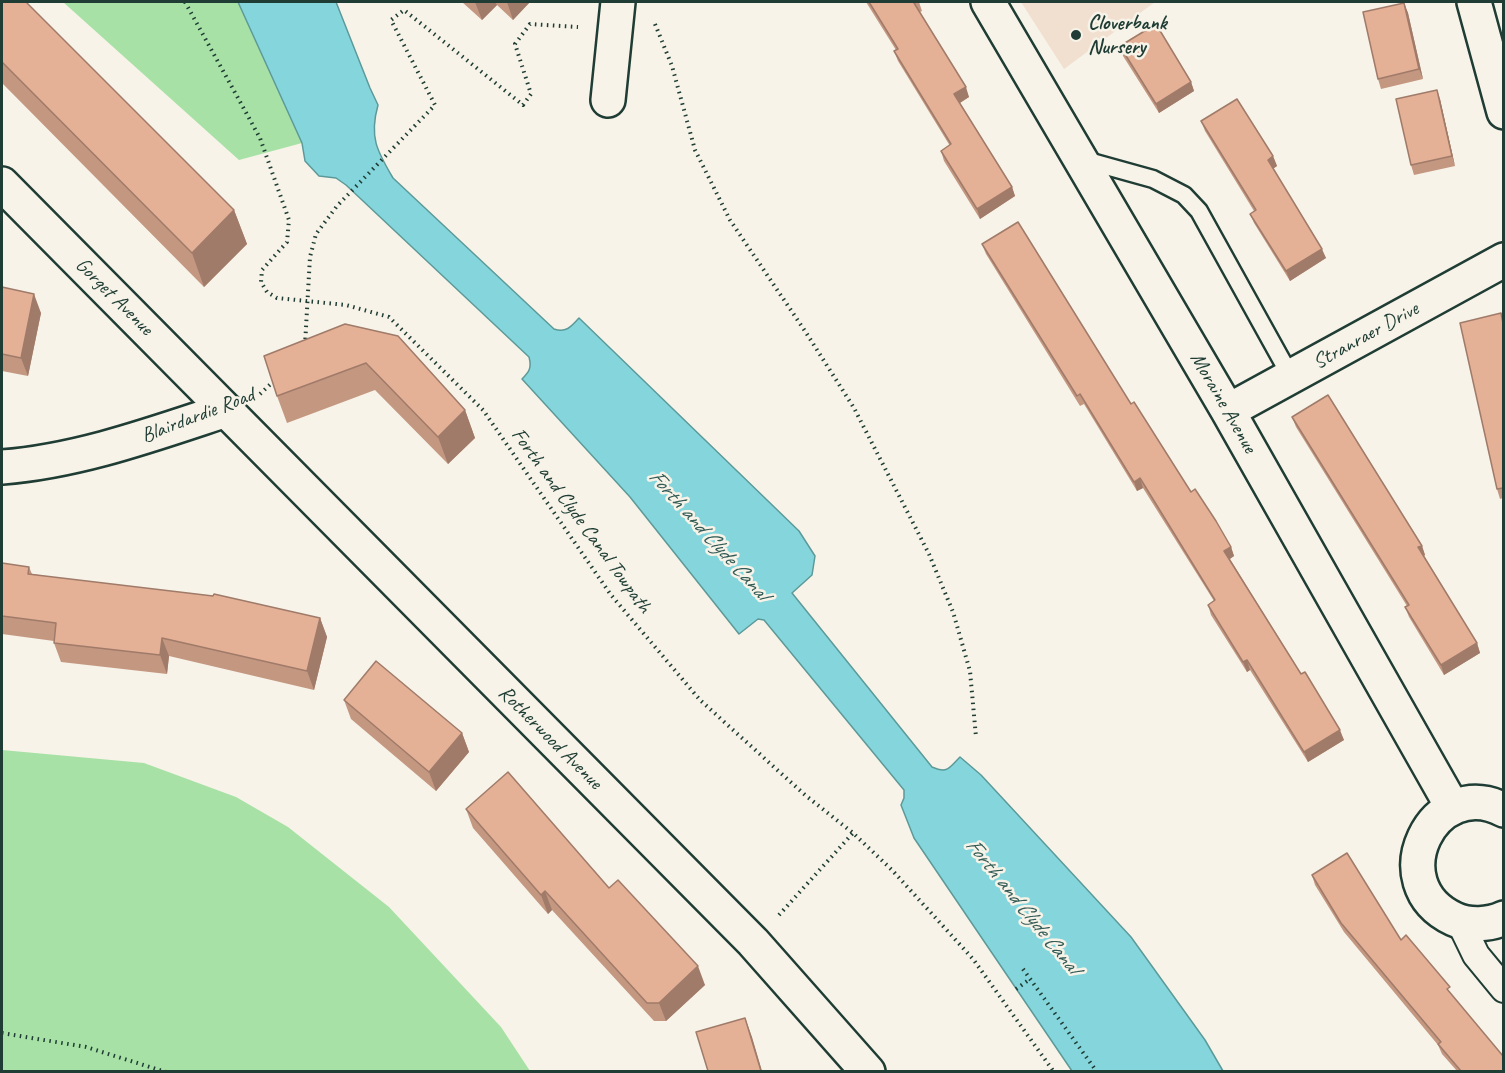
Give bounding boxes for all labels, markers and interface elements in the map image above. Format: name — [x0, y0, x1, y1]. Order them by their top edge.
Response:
place label: Cloverbank Nursery — [1088, 10, 1167, 60]
marker: Cloverbank Nursery — [1069, 28, 1083, 42]
street label: Gorget Avenue — [70, 253, 158, 341]
street label: Stranraer Drive — [1309, 297, 1423, 375]
street label: Moraine Avenue — [1184, 348, 1262, 458]
street label: Blairdardie Road — [138, 383, 258, 449]
street label: Forth and Clyde Canal Towpath — [505, 423, 657, 619]
water label: Forth and Clyde Canal — [642, 464, 774, 606]
street label: Rotherwood Avenue — [493, 681, 607, 795]
water label: Forth and Clyde Canal — [959, 833, 1085, 979]

